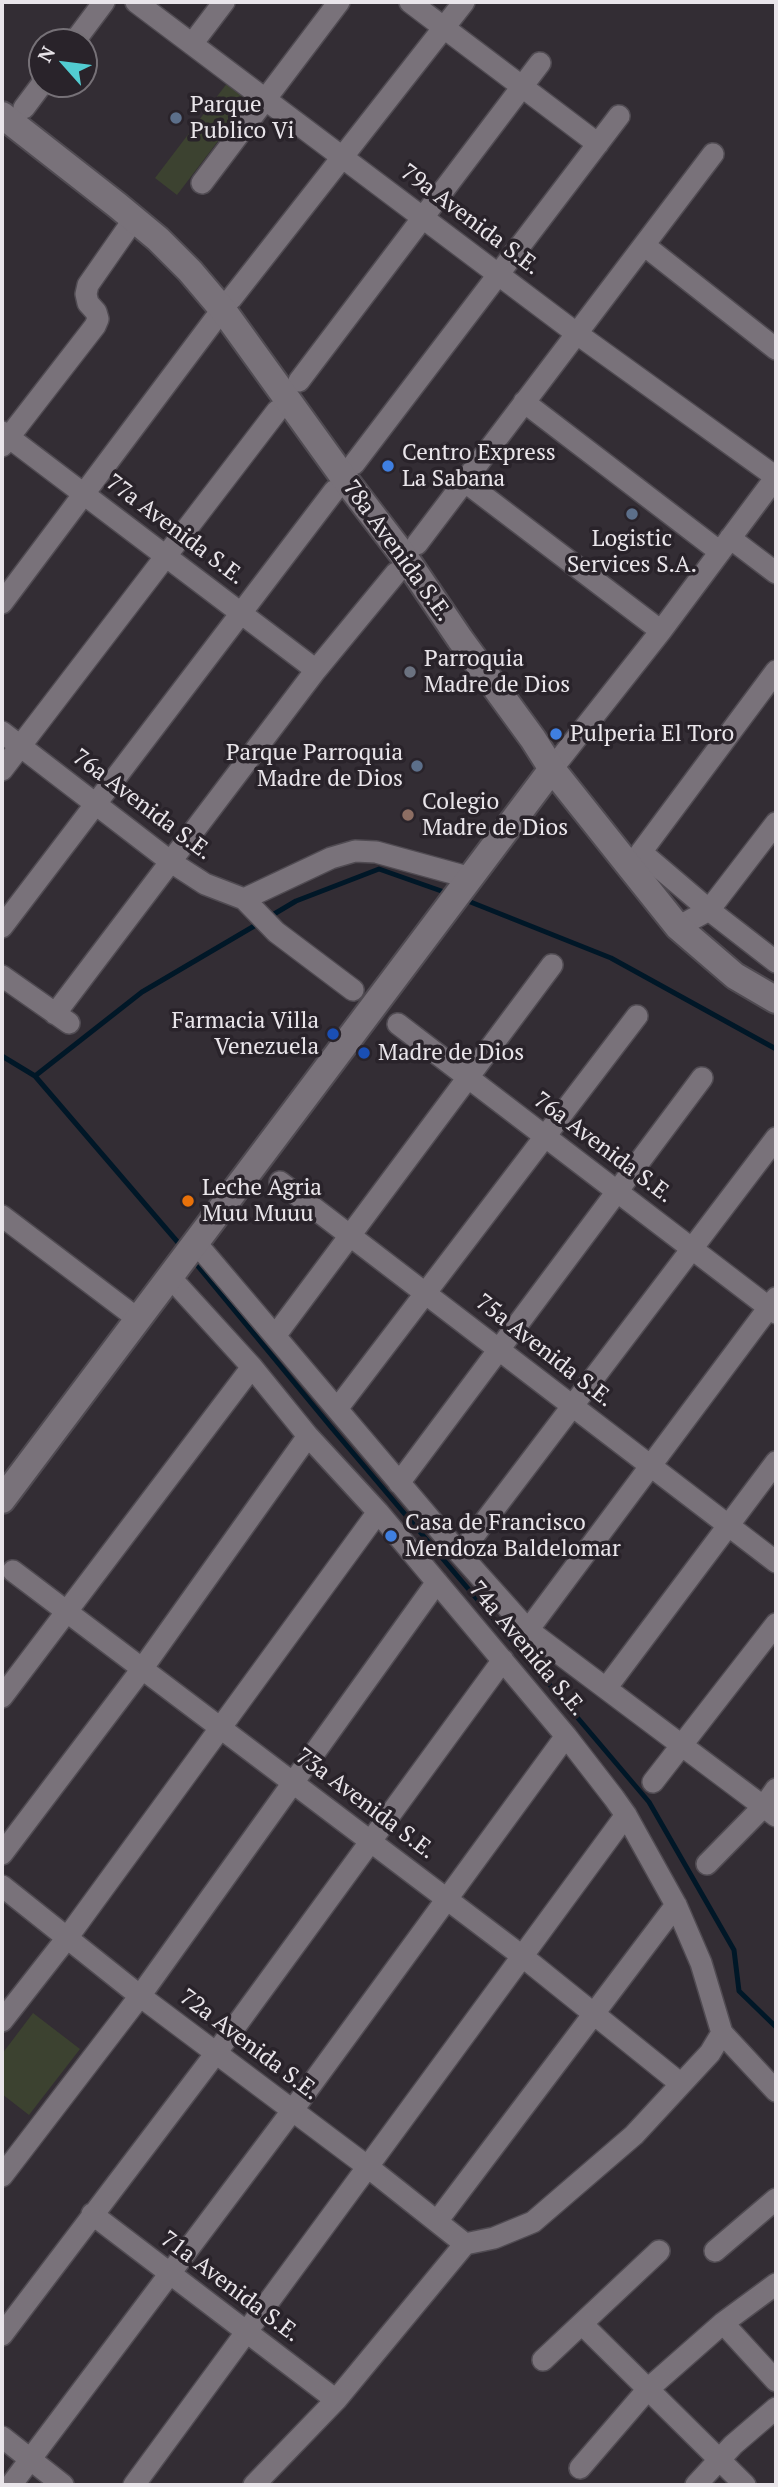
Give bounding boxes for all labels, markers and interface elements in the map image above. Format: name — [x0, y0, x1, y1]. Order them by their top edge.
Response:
north arrow — [28, 28, 98, 98]
text: N — [31, 42, 60, 66]
place label: Parque Publico Vi — [190, 91, 295, 145]
marker: Parque Publico Vi — [168, 110, 184, 126]
street label: 79a Avenida S.E. — [395, 159, 545, 281]
place label: Centro Express La Sabana — [402, 439, 556, 493]
marker: Centro Express La Sabana — [380, 458, 396, 474]
street label: 77a Avenida S.E. — [100, 469, 250, 591]
street label: 78a Avenida S.E. — [337, 475, 457, 627]
marker: Logistic Services S.A. — [624, 506, 640, 522]
place label: Logistic Services S.A. — [567, 525, 697, 579]
place label: Parroquia Madre de Dios — [424, 645, 570, 699]
marker: Parroquia Madre de Dios — [402, 664, 418, 680]
place label: Pulperia El Toro — [570, 720, 734, 748]
marker: Pulperia El Toro — [548, 726, 564, 742]
place label: Parque Parroquia Madre de Dios — [226, 739, 403, 793]
street label: 76a Avenida S.E. — [67, 744, 217, 866]
marker: Parque Parroquia Madre de Dios — [409, 758, 425, 774]
place label: Colegio Madre de Dios — [422, 788, 568, 842]
marker: Colegio Madre de Dios — [400, 807, 416, 823]
place label: Farmacia Villa Venezuela — [172, 1007, 319, 1061]
marker: Farmacia Villa Venezuela — [325, 1026, 341, 1042]
place label: Madre de Dios — [378, 1039, 524, 1067]
marker: Madre de Dios — [356, 1045, 372, 1061]
street label: 76a Avenida S.E. — [528, 1087, 678, 1209]
place label: Leche Agria Muu Muuu — [202, 1174, 322, 1228]
marker: Leche Agria Muu Muuu — [180, 1193, 196, 1209]
street label: 75a Avenida S.E. — [469, 1289, 619, 1413]
place label: Casa de Francisco Mendoza Baldelomar — [405, 1509, 621, 1563]
marker: Casa de Francisco Mendoza Baldelomar — [383, 1528, 399, 1544]
street label: 74a Avenida S.E. — [463, 1576, 591, 1722]
street label: 73a Avenida S.E. — [290, 1743, 440, 1865]
street label: 72a Avenida S.E. — [174, 1984, 324, 2106]
street label: 71a Avenida S.E. — [155, 2226, 305, 2348]

